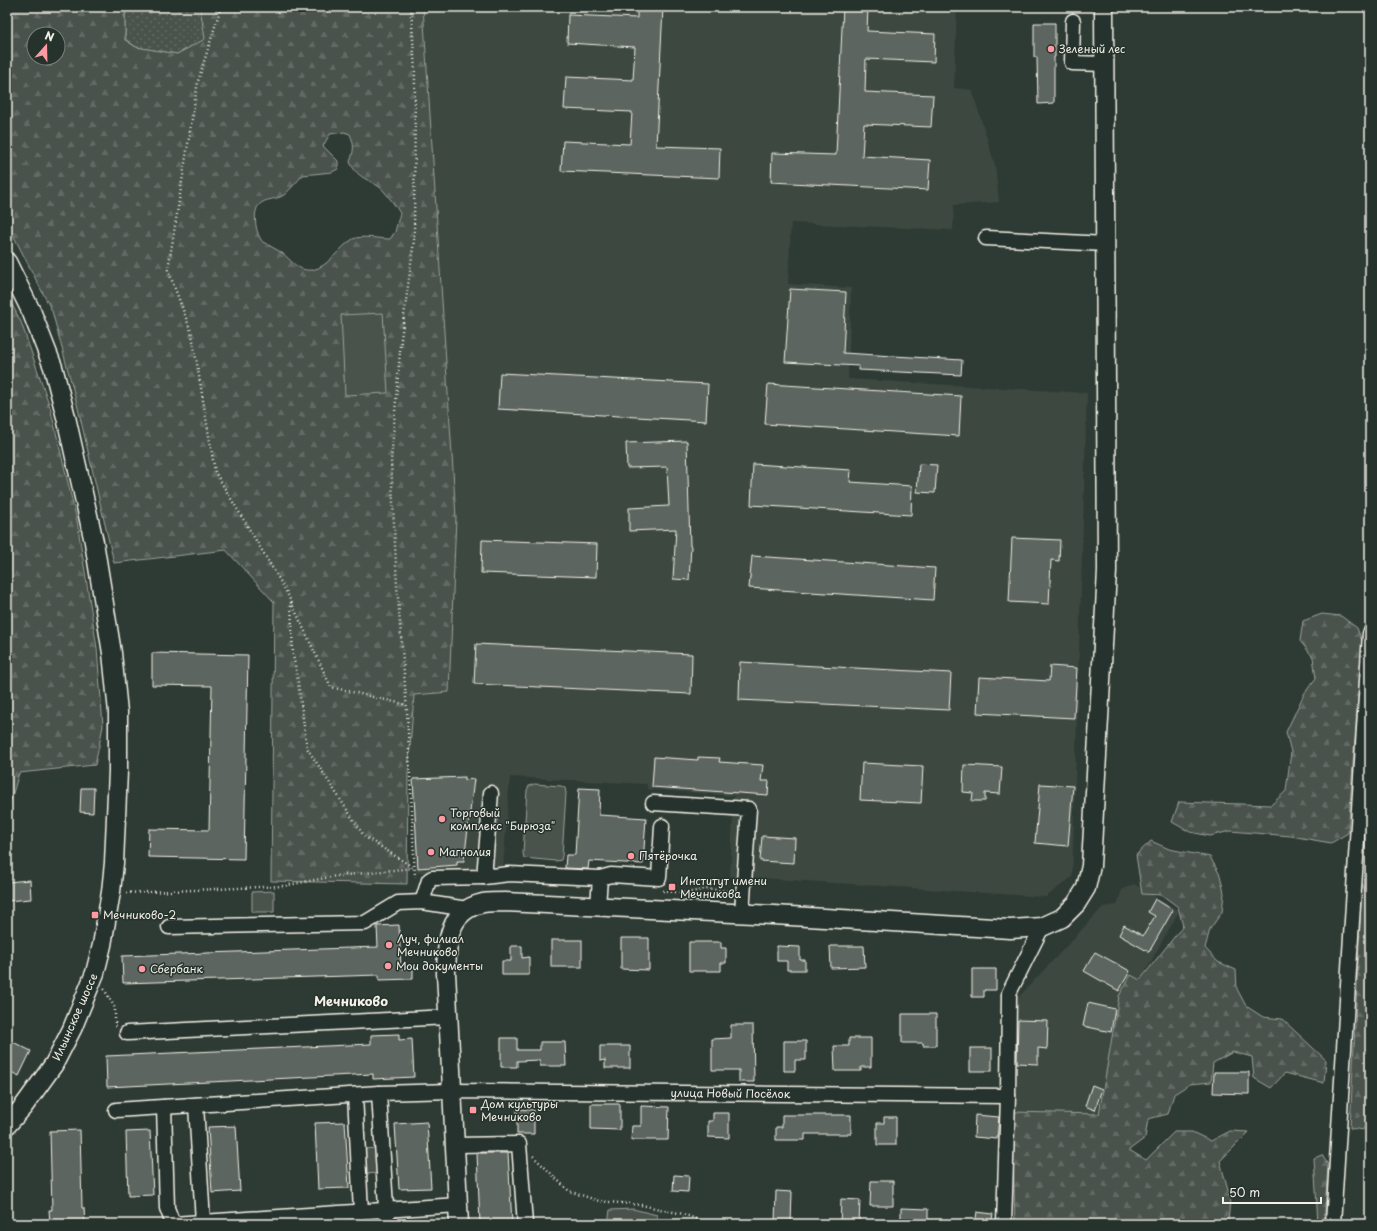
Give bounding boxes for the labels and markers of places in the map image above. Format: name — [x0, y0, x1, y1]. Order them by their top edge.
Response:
place label: Зеленый лес — [1059, 40, 1125, 57]
marker: Зеленый лес — [1046, 44, 1056, 54]
place label: Торговый комплекс "Бирюза" — [450, 804, 555, 834]
marker: Торговый комплекс "Бирюза" — [437, 814, 447, 824]
place label: Магнолия — [439, 843, 491, 860]
marker: Магнолия — [426, 847, 436, 857]
place label: Пятёрочка — [639, 847, 697, 864]
marker: Пятёрочка — [626, 851, 636, 861]
place label: Институт имени Мечникова — [680, 872, 767, 902]
marker: Институт имени Мечникова — [667, 882, 677, 892]
place label: Мечниково-2 — [103, 906, 176, 923]
marker: Мечниково-2 — [90, 910, 100, 920]
place label: Луч, филиал Мечниково — [397, 930, 464, 960]
marker: Луч, филиал Мечниково — [384, 940, 394, 950]
place label: Мои документы — [396, 957, 483, 974]
place label: Сбербанк — [150, 960, 204, 977]
marker: Мои документы — [383, 961, 393, 971]
marker: Сбербанк — [137, 964, 147, 974]
place label: Дом культуры Мечниково — [480, 1095, 558, 1125]
marker: Дом культуры Мечниково — [468, 1105, 478, 1115]

